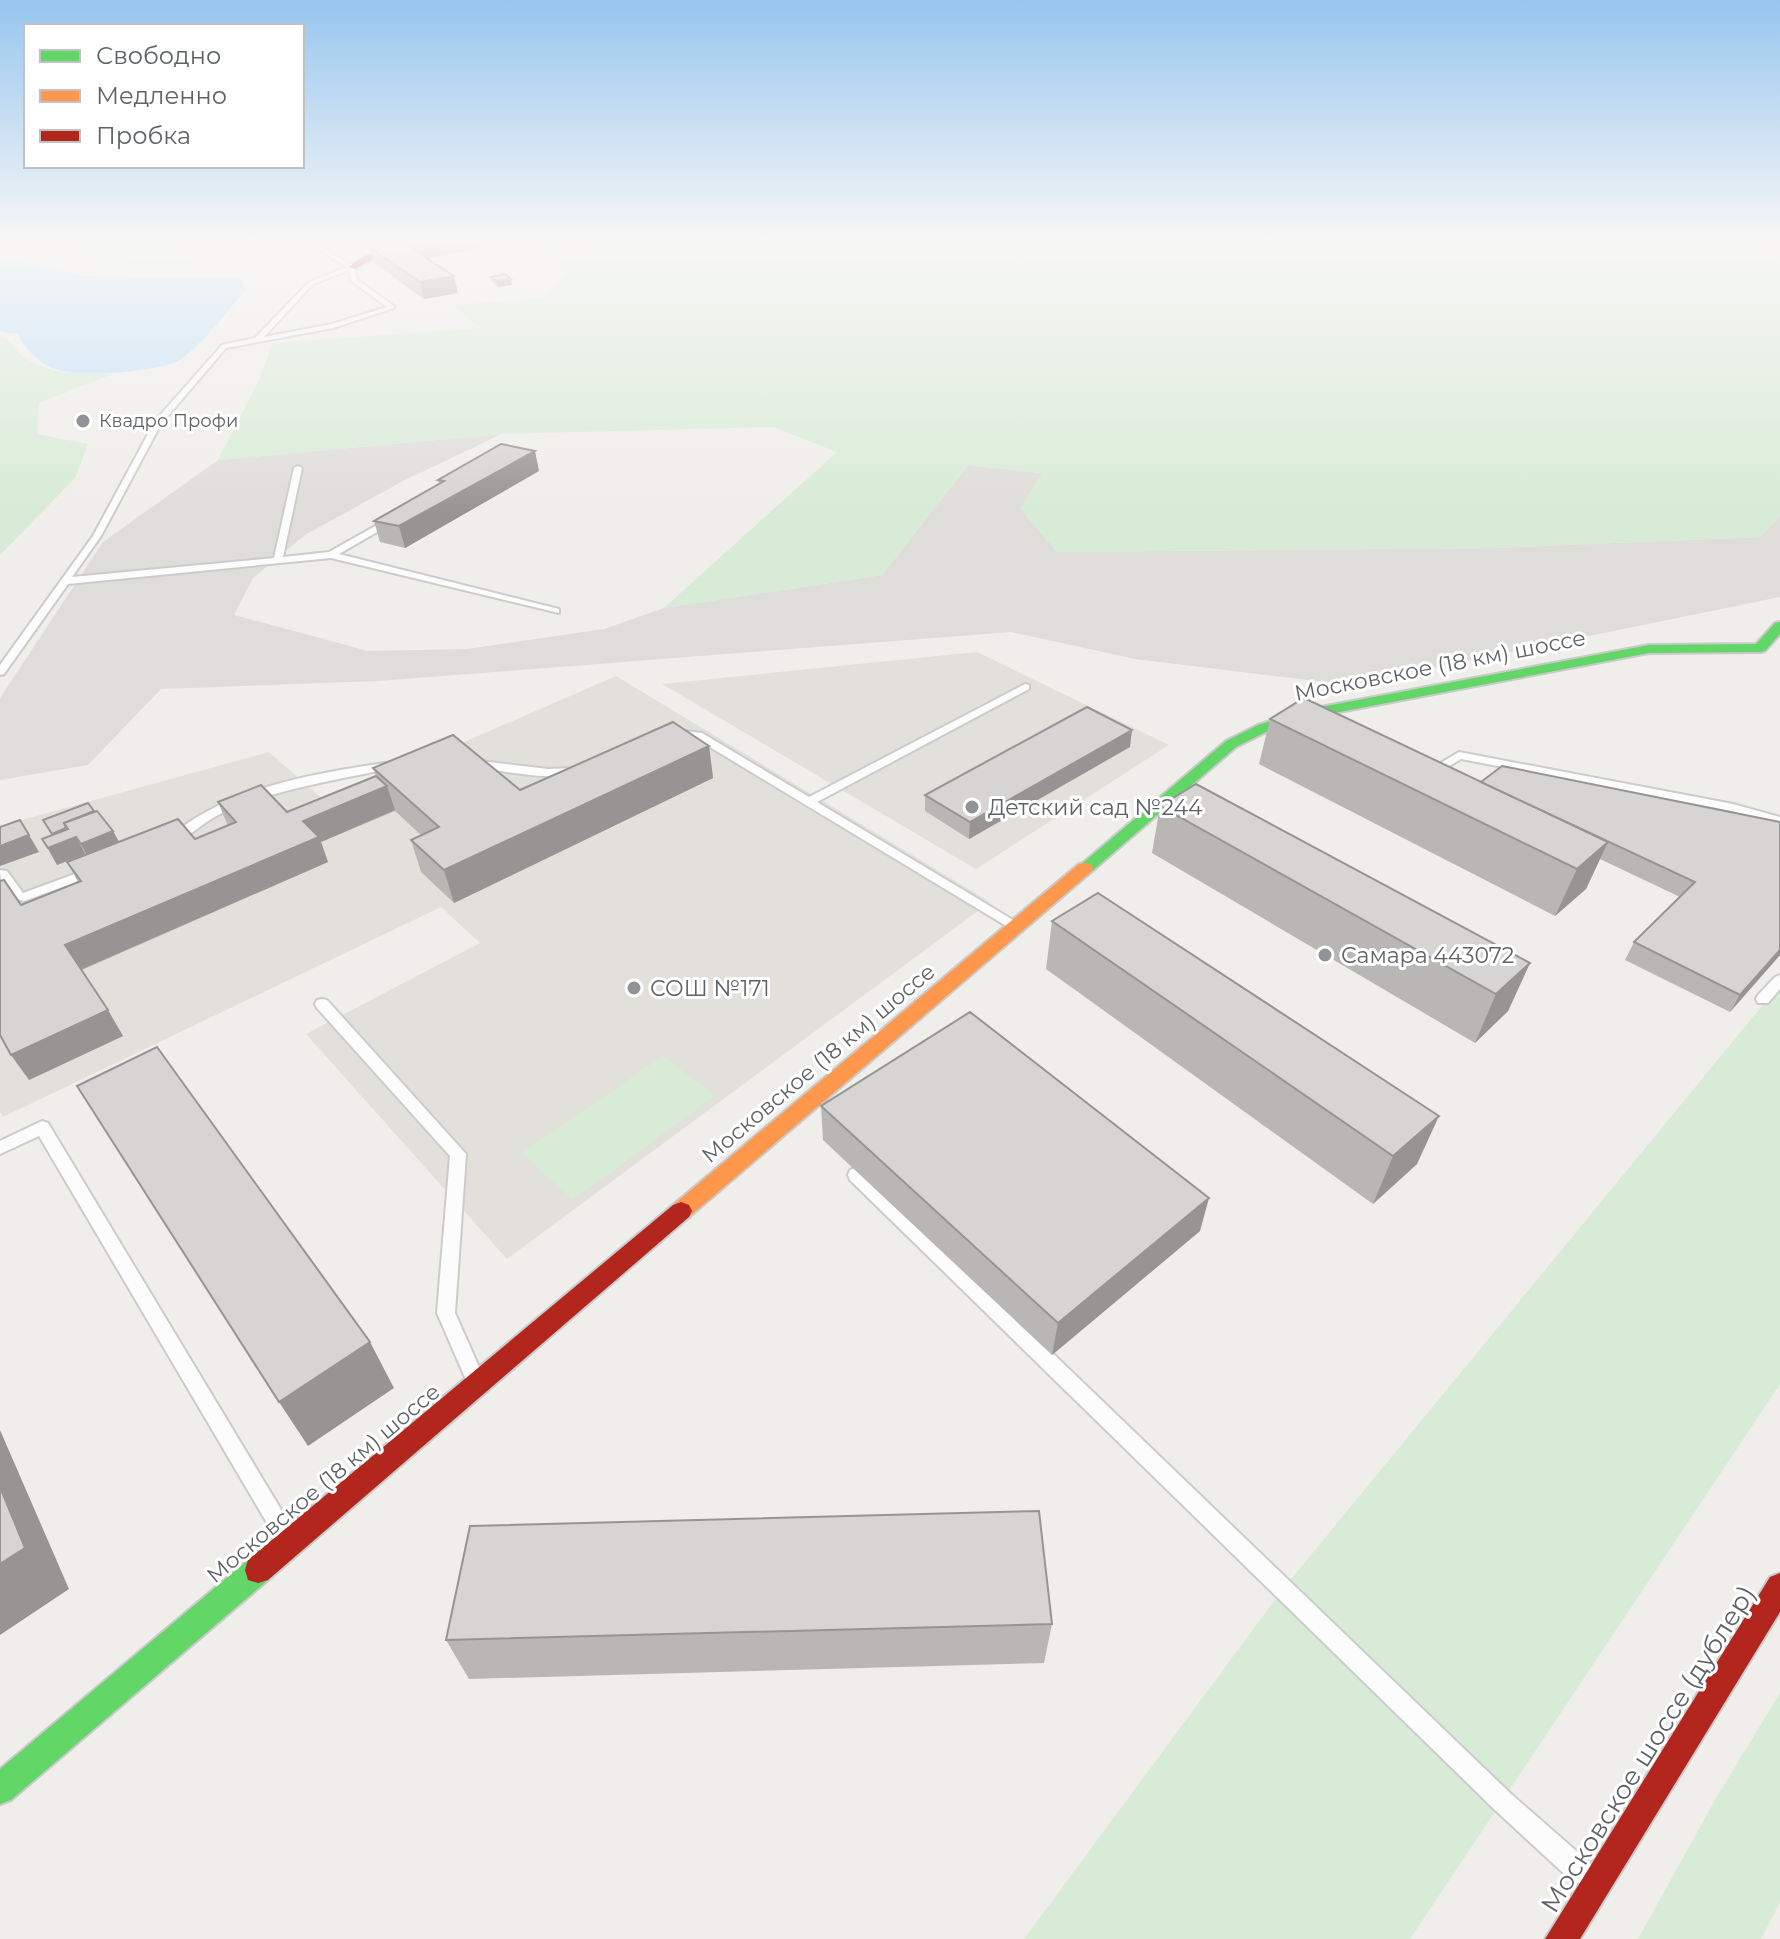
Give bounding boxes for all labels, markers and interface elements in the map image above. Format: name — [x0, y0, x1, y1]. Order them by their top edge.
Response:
legend — [24, 24, 304, 168]
text: Свободно — [96, 41, 221, 70]
text: Медленно — [96, 81, 227, 110]
text: Пробка — [96, 121, 191, 150]
place label: Квадро Профи — [99, 410, 238, 432]
marker: Квадро Профи — [74, 412, 92, 430]
street label: Московское (18 км) шоссе — [1292, 624, 1588, 707]
place label: Детский сад №244 — [988, 794, 1203, 821]
marker: Детский сад №244 — [963, 798, 981, 816]
place label: Самара 443072 — [1341, 942, 1514, 969]
marker: Самара 443072 — [1316, 946, 1334, 964]
street label: Московское (18 км) шоссе — [696, 958, 940, 1169]
place label: СОШ №171 — [650, 975, 770, 1002]
marker: СОШ №171 — [625, 979, 643, 997]
street label: Московское (18 км) шоссе — [201, 1378, 445, 1589]
street label: Московское шоссе (дублер) — [1534, 1580, 1762, 1918]

